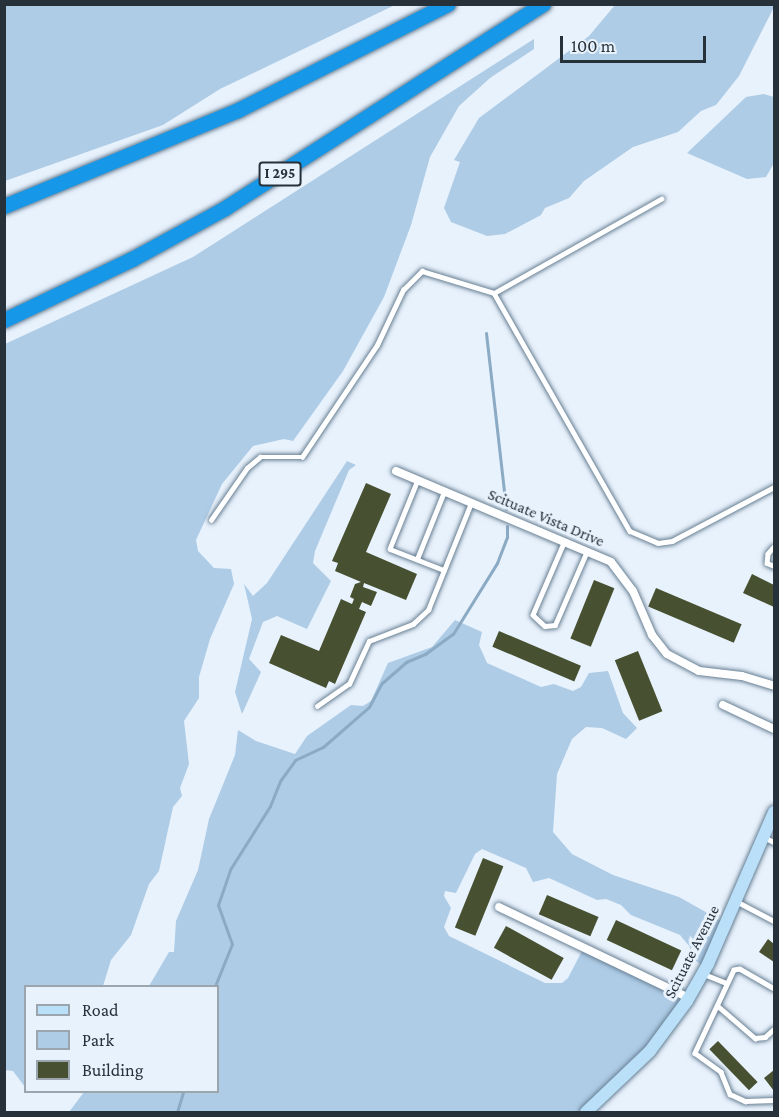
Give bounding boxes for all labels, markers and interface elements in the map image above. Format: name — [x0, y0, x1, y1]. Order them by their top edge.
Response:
scale bar — [563, 24, 708, 62]
text: 100 m — [571, 36, 615, 56]
road number: I 295 — [258, 162, 302, 186]
street label: Scituate Vista Drive — [485, 485, 607, 551]
street label: Scituate Avenue — [660, 902, 724, 1002]
legend — [24, 985, 219, 1093]
text: Road — [82, 1000, 119, 1020]
text: Park — [82, 1030, 114, 1050]
text: Building — [82, 1060, 143, 1080]

